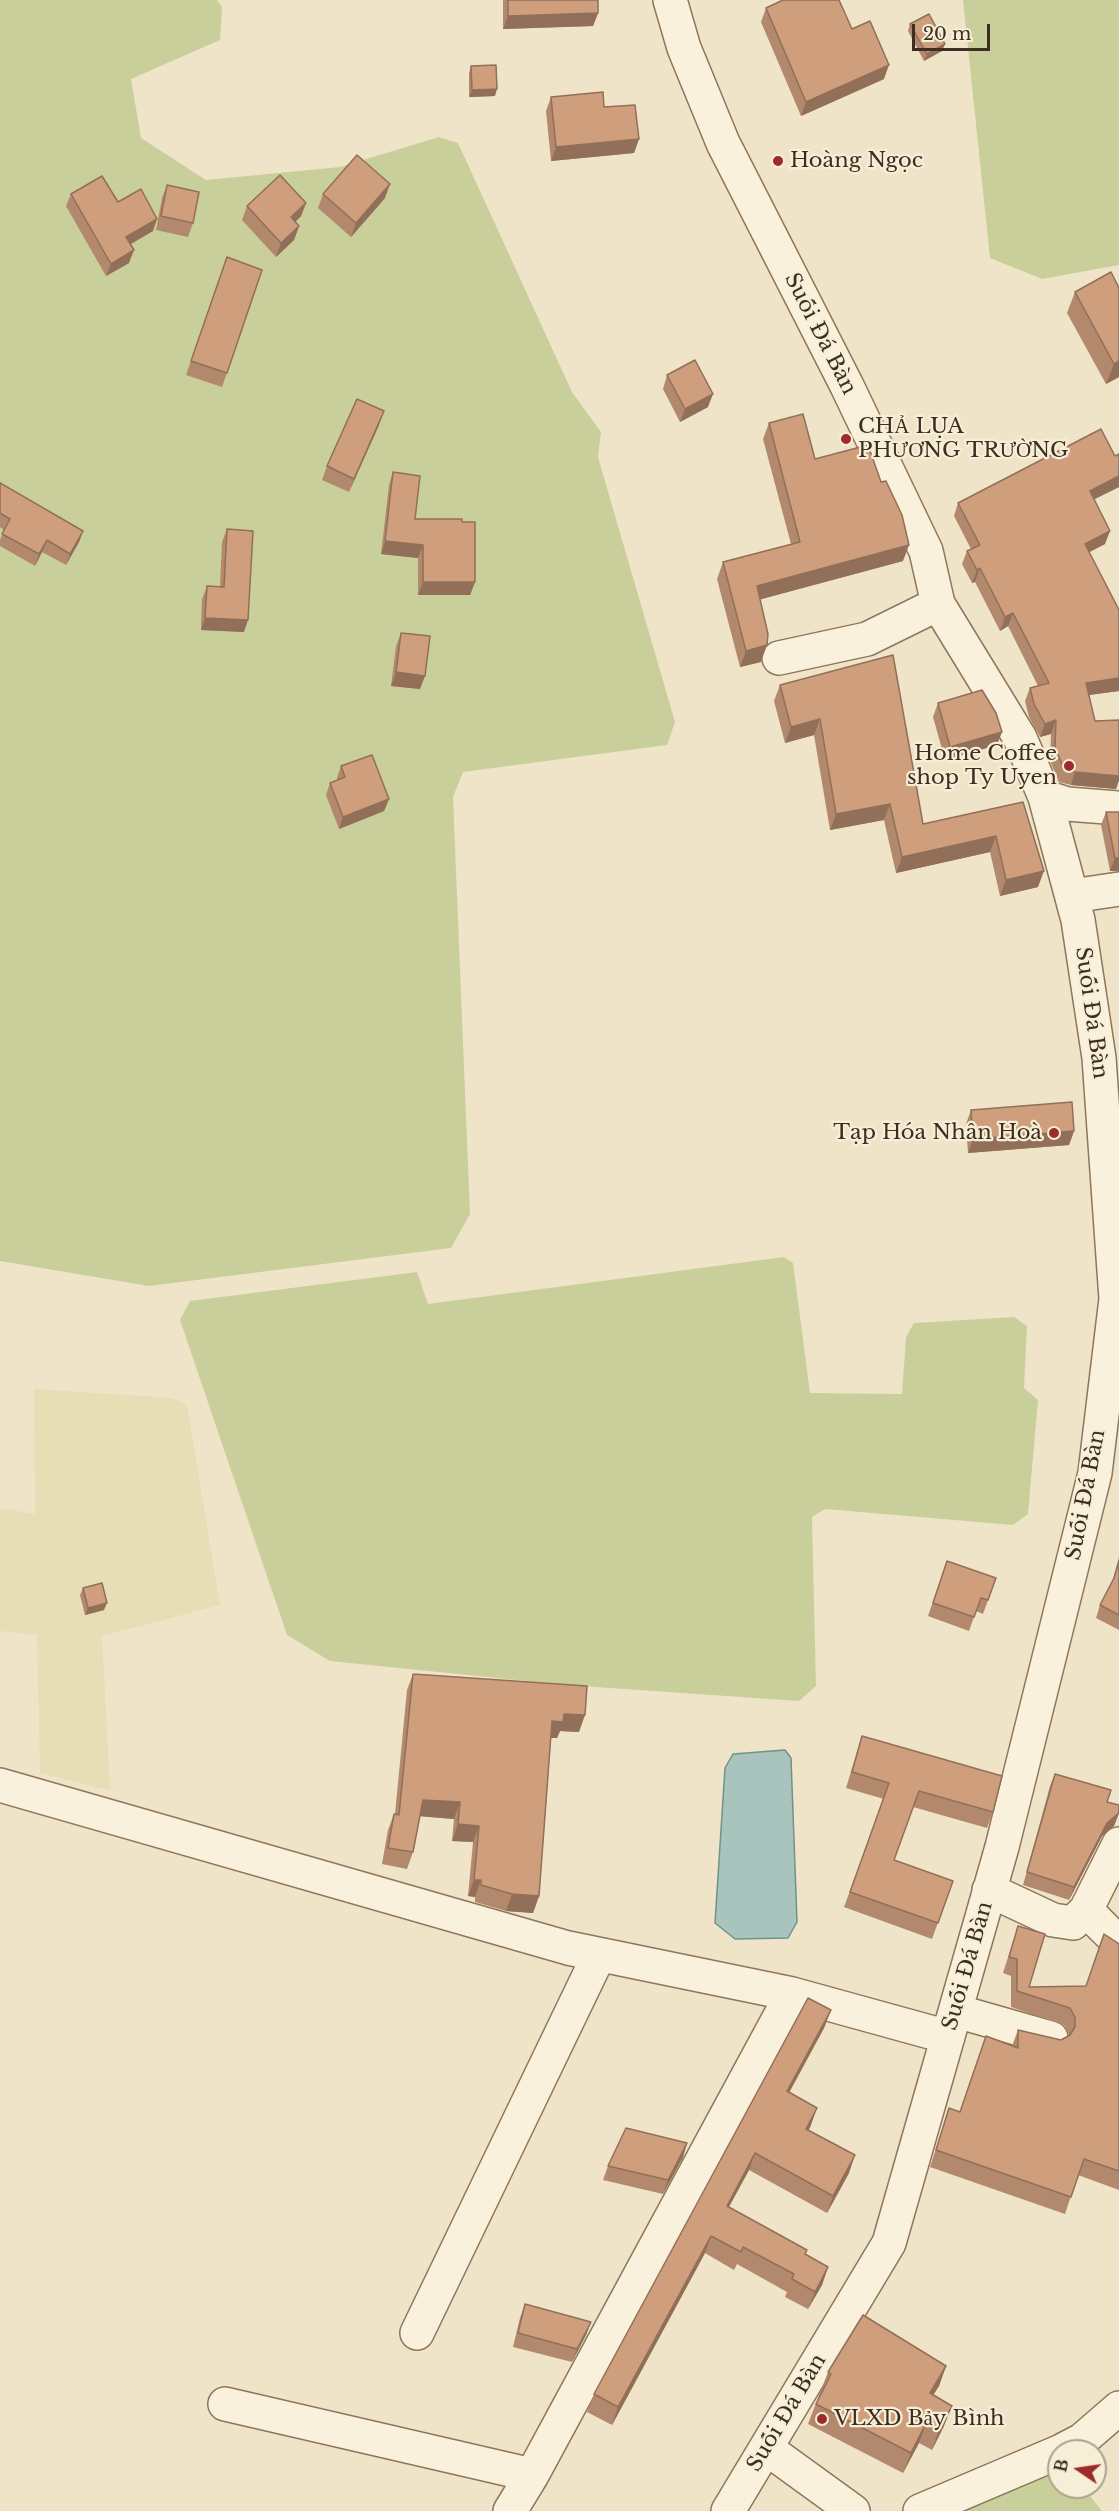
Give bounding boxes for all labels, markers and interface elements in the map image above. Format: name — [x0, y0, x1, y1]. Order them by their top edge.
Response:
scale bar — [915, 12, 993, 50]
text: 20 m — [923, 23, 971, 45]
place label: Hoàng Ngọc — [790, 148, 923, 174]
marker: Hoàng Ngọc — [771, 154, 785, 168]
street label: Suối Đá Bàn — [779, 269, 861, 399]
place label: CHẢ LỤA PHƯƠNG TRƯỜNG — [858, 414, 1068, 464]
marker: CHẢ LỤA PHƯƠNG TRƯỜNG — [839, 432, 853, 446]
place label: Home Coffee shop Ty Uyen — [907, 741, 1057, 791]
marker: Home Coffee shop Ty Uyen — [1062, 759, 1076, 773]
street label: Suối Đá Bàn — [1069, 946, 1113, 1080]
place label: Tạp Hóa Nhân Hoà — [833, 1120, 1042, 1146]
marker: Tạp Hóa Nhân Hoà — [1047, 1126, 1061, 1140]
street label: Suối Đá Bàn — [1061, 1427, 1111, 1563]
street label: Suối Đá Bàn — [938, 1899, 998, 2033]
street label: Suối Đá Bàn — [742, 2350, 832, 2476]
place label: VLXD Bảy Bình — [834, 2406, 1005, 2432]
marker: VLXD Bảy Bình — [815, 2412, 829, 2426]
north arrow — [1047, 2439, 1107, 2499]
text: B — [1050, 2457, 1073, 2474]

